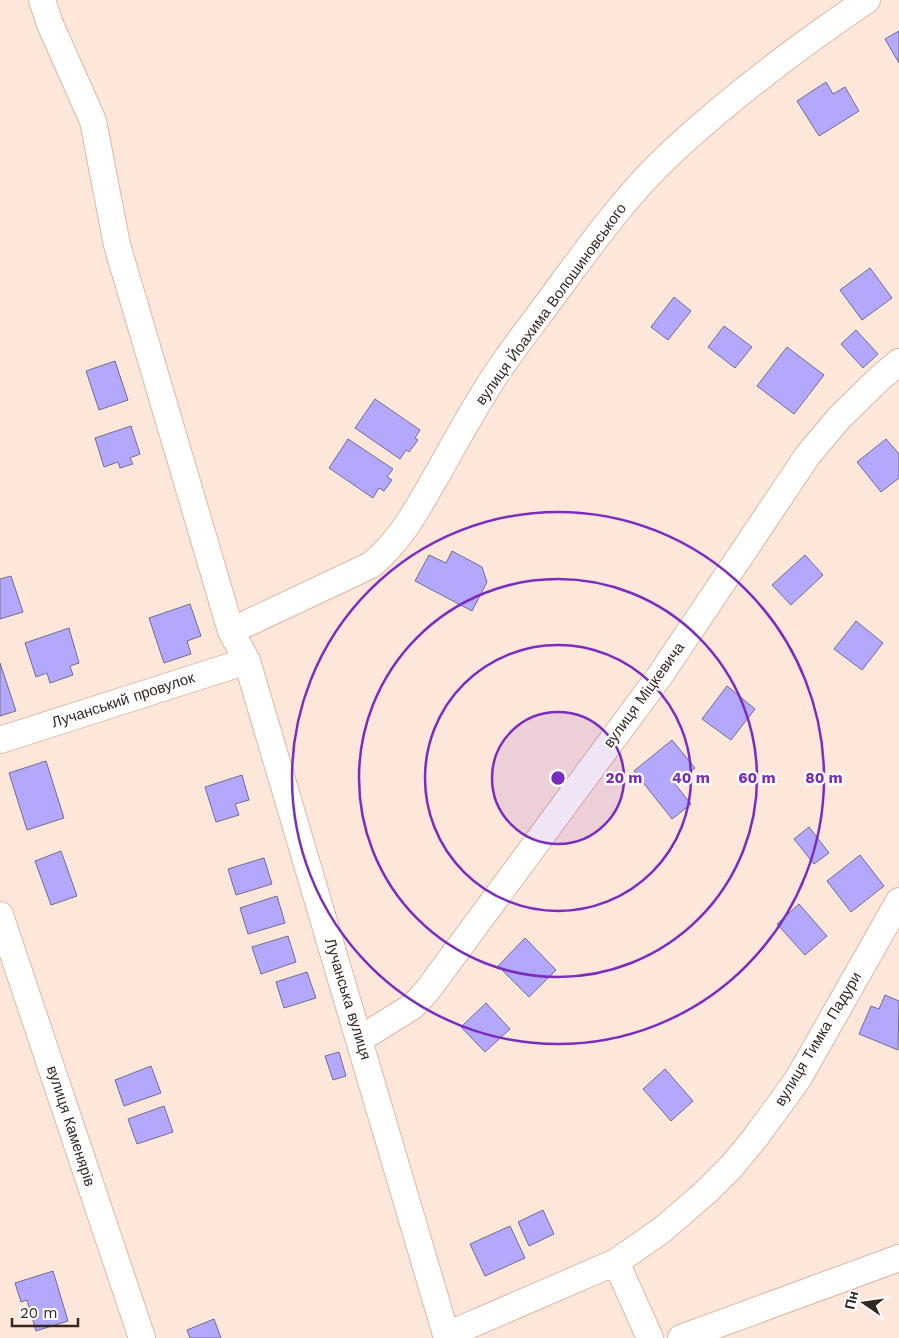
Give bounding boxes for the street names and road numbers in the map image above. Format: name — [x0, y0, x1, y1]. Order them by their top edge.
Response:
street label: вулиця Йоахима Волошиновського — [472, 200, 630, 408]
street label: вулиця Міцкевича — [600, 638, 689, 751]
street label: Лучанський провулок — [49, 668, 197, 732]
street label: Лучанська вулиця — [321, 936, 375, 1062]
street label: вулиця Тимка Падури — [771, 969, 865, 1109]
street label: вулиця Каменярів — [43, 1064, 99, 1189]

